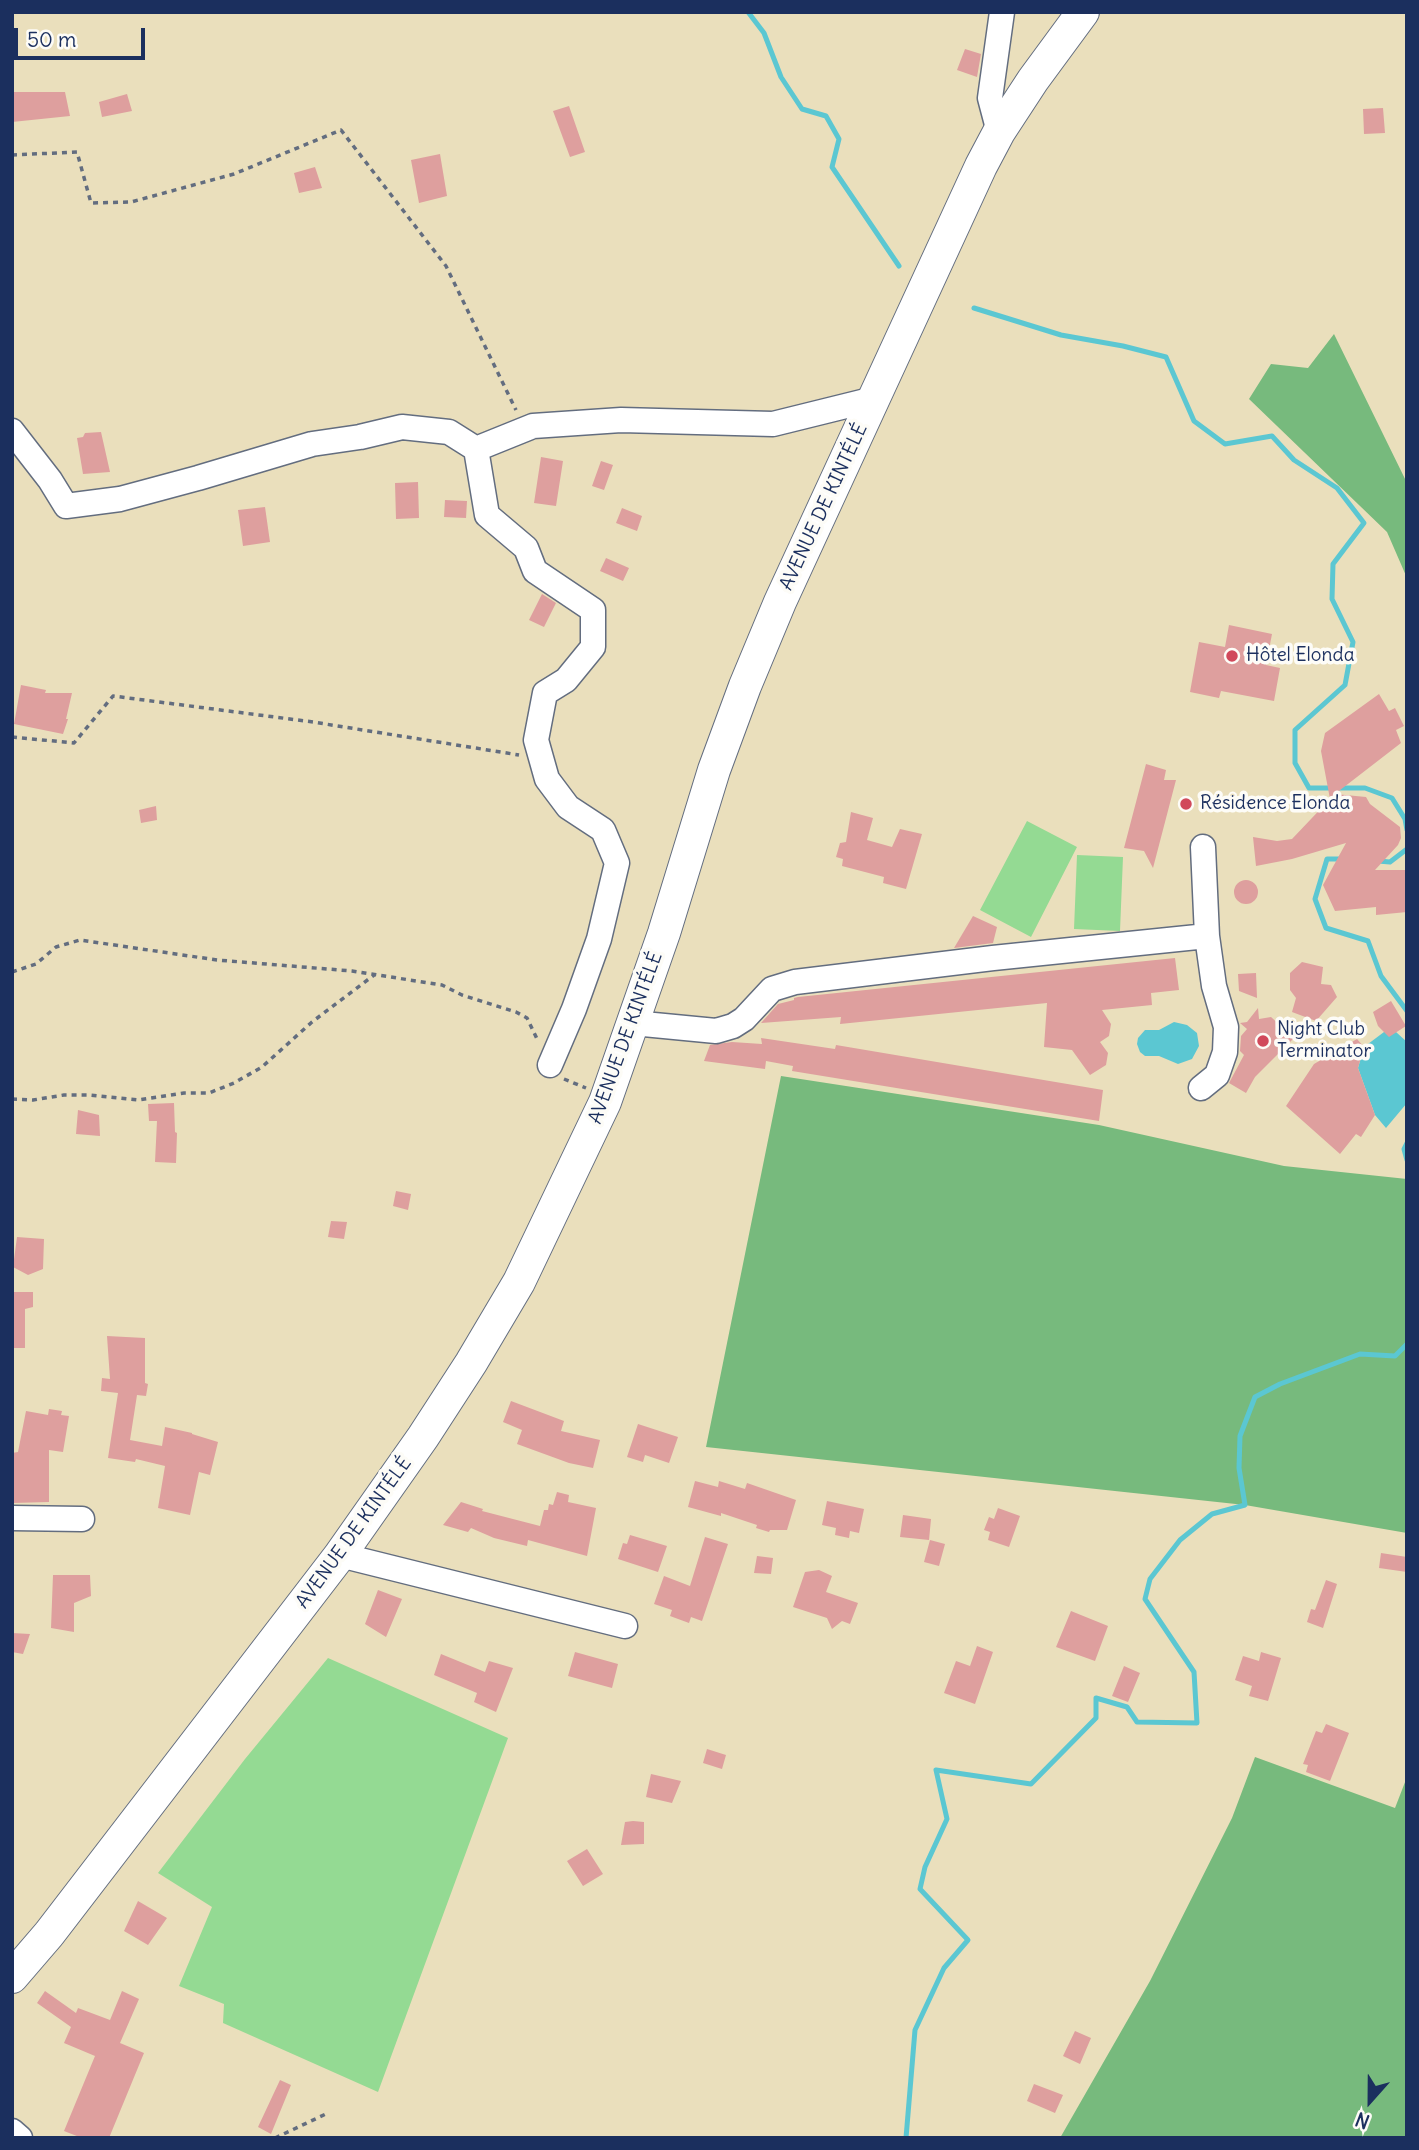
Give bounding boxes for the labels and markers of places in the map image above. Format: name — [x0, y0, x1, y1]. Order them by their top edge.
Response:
place label: Hôtel Elonda — [1246, 645, 1355, 667]
marker: Hôtel Elonda — [1224, 648, 1240, 664]
place label: Résidence Elonda — [1200, 793, 1350, 815]
marker: Résidence Elonda — [1178, 796, 1194, 812]
place label: Night Club Terminator — [1277, 1019, 1371, 1063]
marker: Night Club Terminator — [1255, 1033, 1271, 1049]

